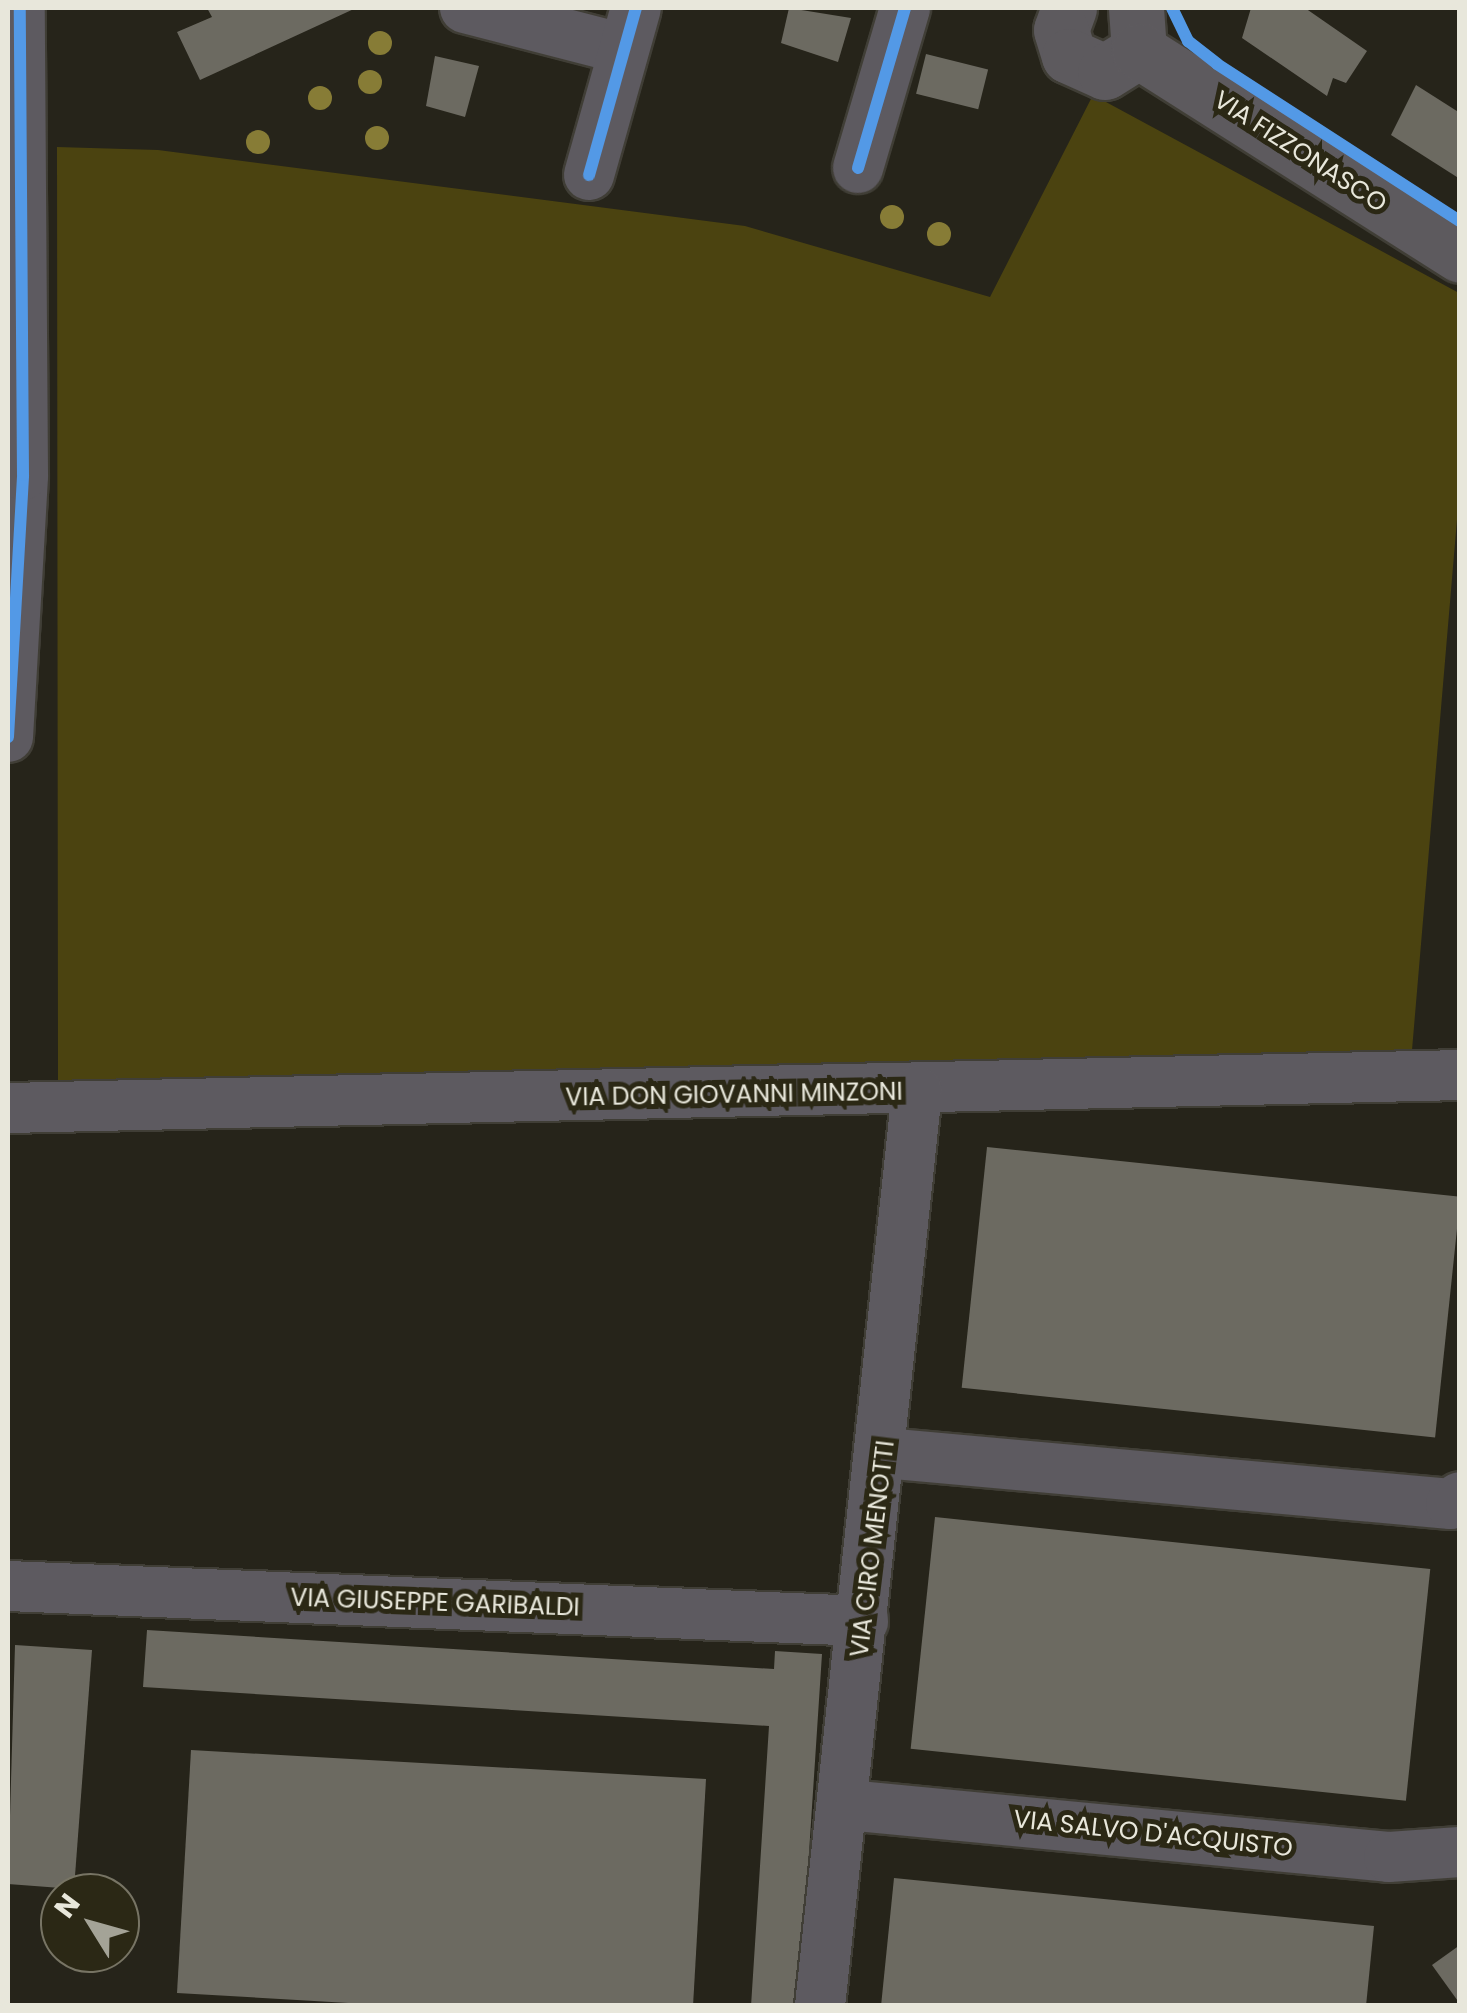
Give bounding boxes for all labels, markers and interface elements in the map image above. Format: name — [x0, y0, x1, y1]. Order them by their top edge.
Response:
street label: VIA FIZZONASCO — [1208, 85, 1392, 219]
street label: VIA DON GIOVANNI MINZONI — [565, 1077, 903, 1113]
street label: VIA CIRO MENOTTI — [845, 1439, 901, 1659]
street label: VIA GIUSEPPE GARIBALDI — [290, 1583, 580, 1623]
street label: VIA SALVO D'ACQUISTO — [1012, 1804, 1294, 1864]
north arrow — [40, 1873, 140, 1973]
text: N — [45, 1886, 89, 1926]

